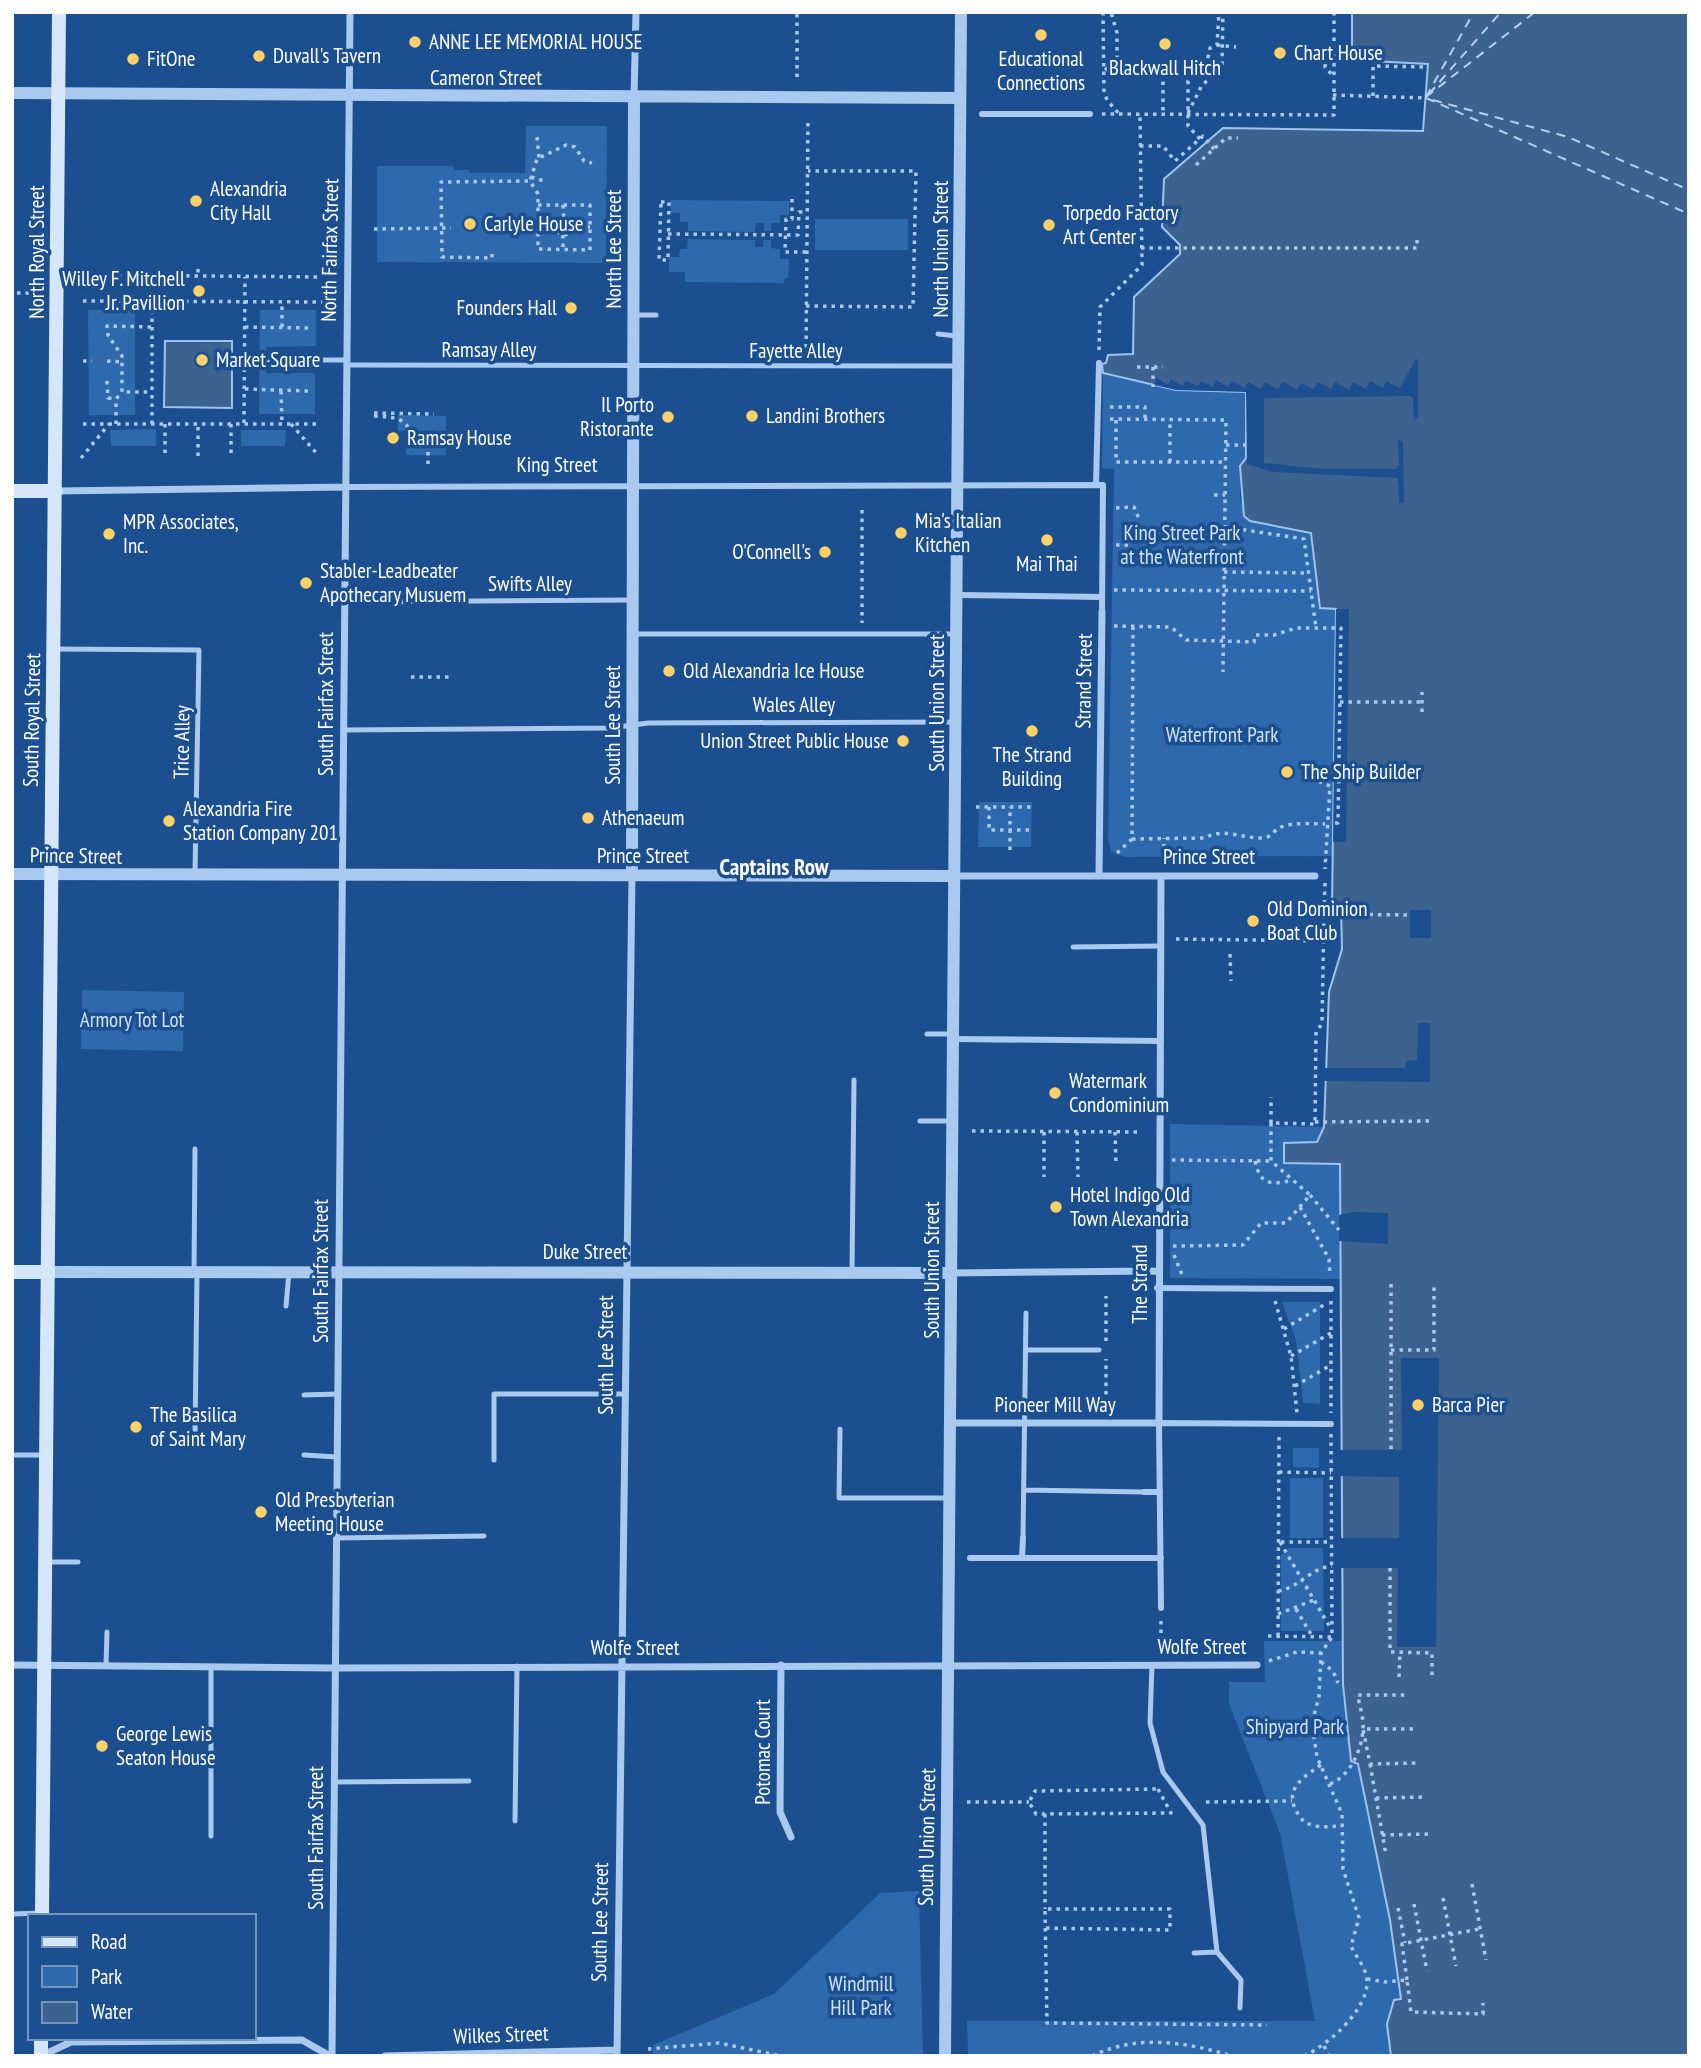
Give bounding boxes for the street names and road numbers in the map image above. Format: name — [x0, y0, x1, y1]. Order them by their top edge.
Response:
street label: Cameron Street — [430, 64, 542, 91]
street label: North Fairfax Street — [315, 178, 344, 322]
street label: North Union Street — [927, 180, 954, 318]
street label: North Royal Street — [23, 185, 50, 319]
street label: North Lee Street — [600, 189, 627, 309]
street label: Ramsay Alley — [442, 336, 536, 363]
street label: Fayette Alley — [749, 337, 843, 364]
street label: King Street — [516, 451, 598, 478]
street label: Swifts Alley — [488, 570, 572, 597]
street label: South Fairfax Street — [312, 632, 339, 776]
street label: Strand Street — [1069, 633, 1098, 729]
street label: South Union Street — [923, 634, 950, 772]
street label: South Royal Street — [17, 653, 46, 787]
street label: South Lee Street — [599, 665, 626, 785]
street label: Wales Alley — [753, 691, 835, 718]
street label: Trice Alley — [167, 705, 196, 779]
street label: Prince Street — [30, 841, 123, 870]
street label: Prince Street — [597, 842, 689, 869]
street label: Prince Street — [1163, 843, 1255, 870]
street label: South Fairfax Street — [307, 1199, 334, 1343]
street label: South Union Street — [918, 1201, 945, 1339]
street label: Duke Street — [543, 1238, 628, 1265]
street label: The Strand — [1126, 1245, 1153, 1323]
street label: South Lee Street — [592, 1295, 619, 1415]
street label: Pioneer Mill Way — [994, 1391, 1116, 1418]
street label: Wolfe Street — [1157, 1633, 1247, 1660]
street label: Wolfe Street — [590, 1634, 680, 1661]
street label: Potomac Court — [749, 1699, 776, 1805]
street label: South Fairfax Street — [302, 1766, 329, 1910]
street label: South Union Street — [912, 1768, 941, 1906]
street label: South Lee Street — [585, 1862, 614, 1982]
street label: Wilkes Street — [453, 2019, 549, 2050]

